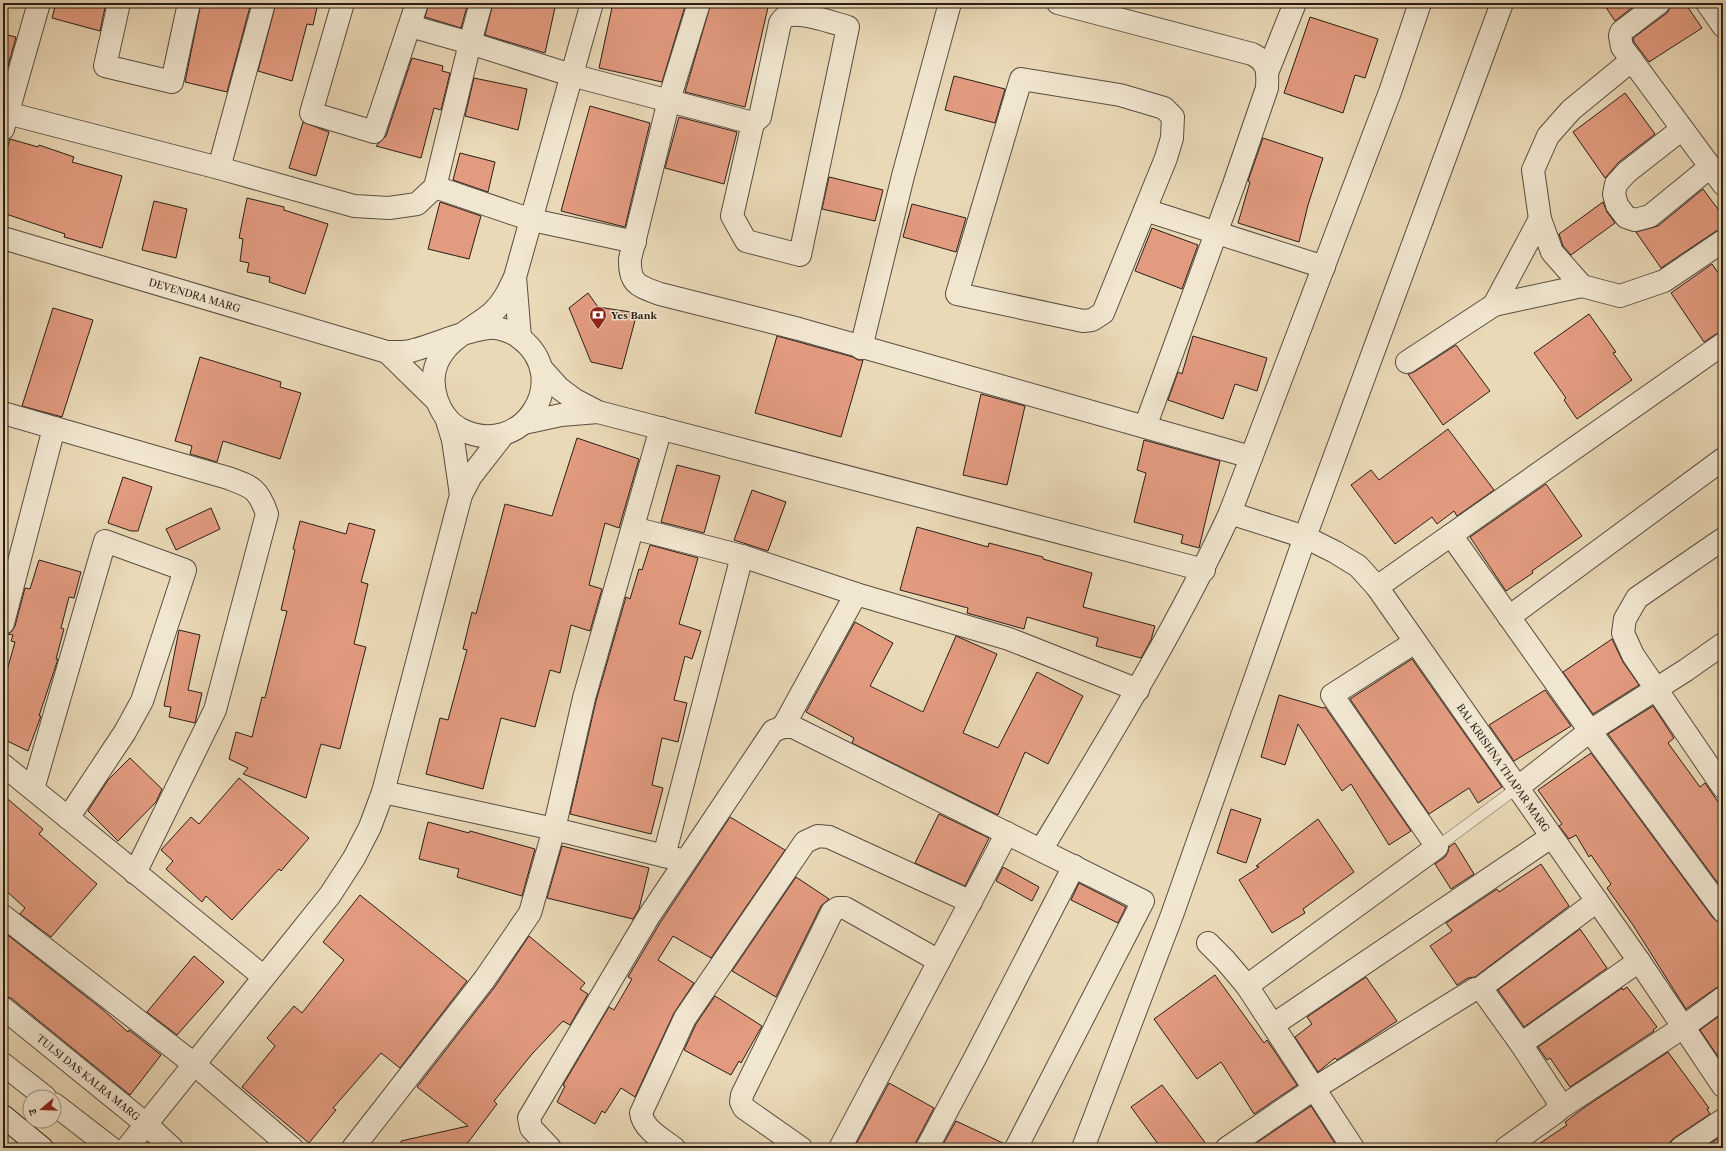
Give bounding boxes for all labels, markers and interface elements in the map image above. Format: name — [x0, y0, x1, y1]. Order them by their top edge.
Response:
street label: DEVENDRA MARG — [147, 276, 242, 315]
bank icon: Yes Bank — [588, 305, 608, 330]
place label: Yes Bank — [610, 309, 658, 322]
street label: BAL KRISHNA THAPAR MARG — [1454, 701, 1552, 834]
street label: TULSI DAS KALRA MARG — [34, 1032, 143, 1124]
north arrow — [22, 1089, 62, 1129]
text: उ — [25, 1106, 40, 1118]

